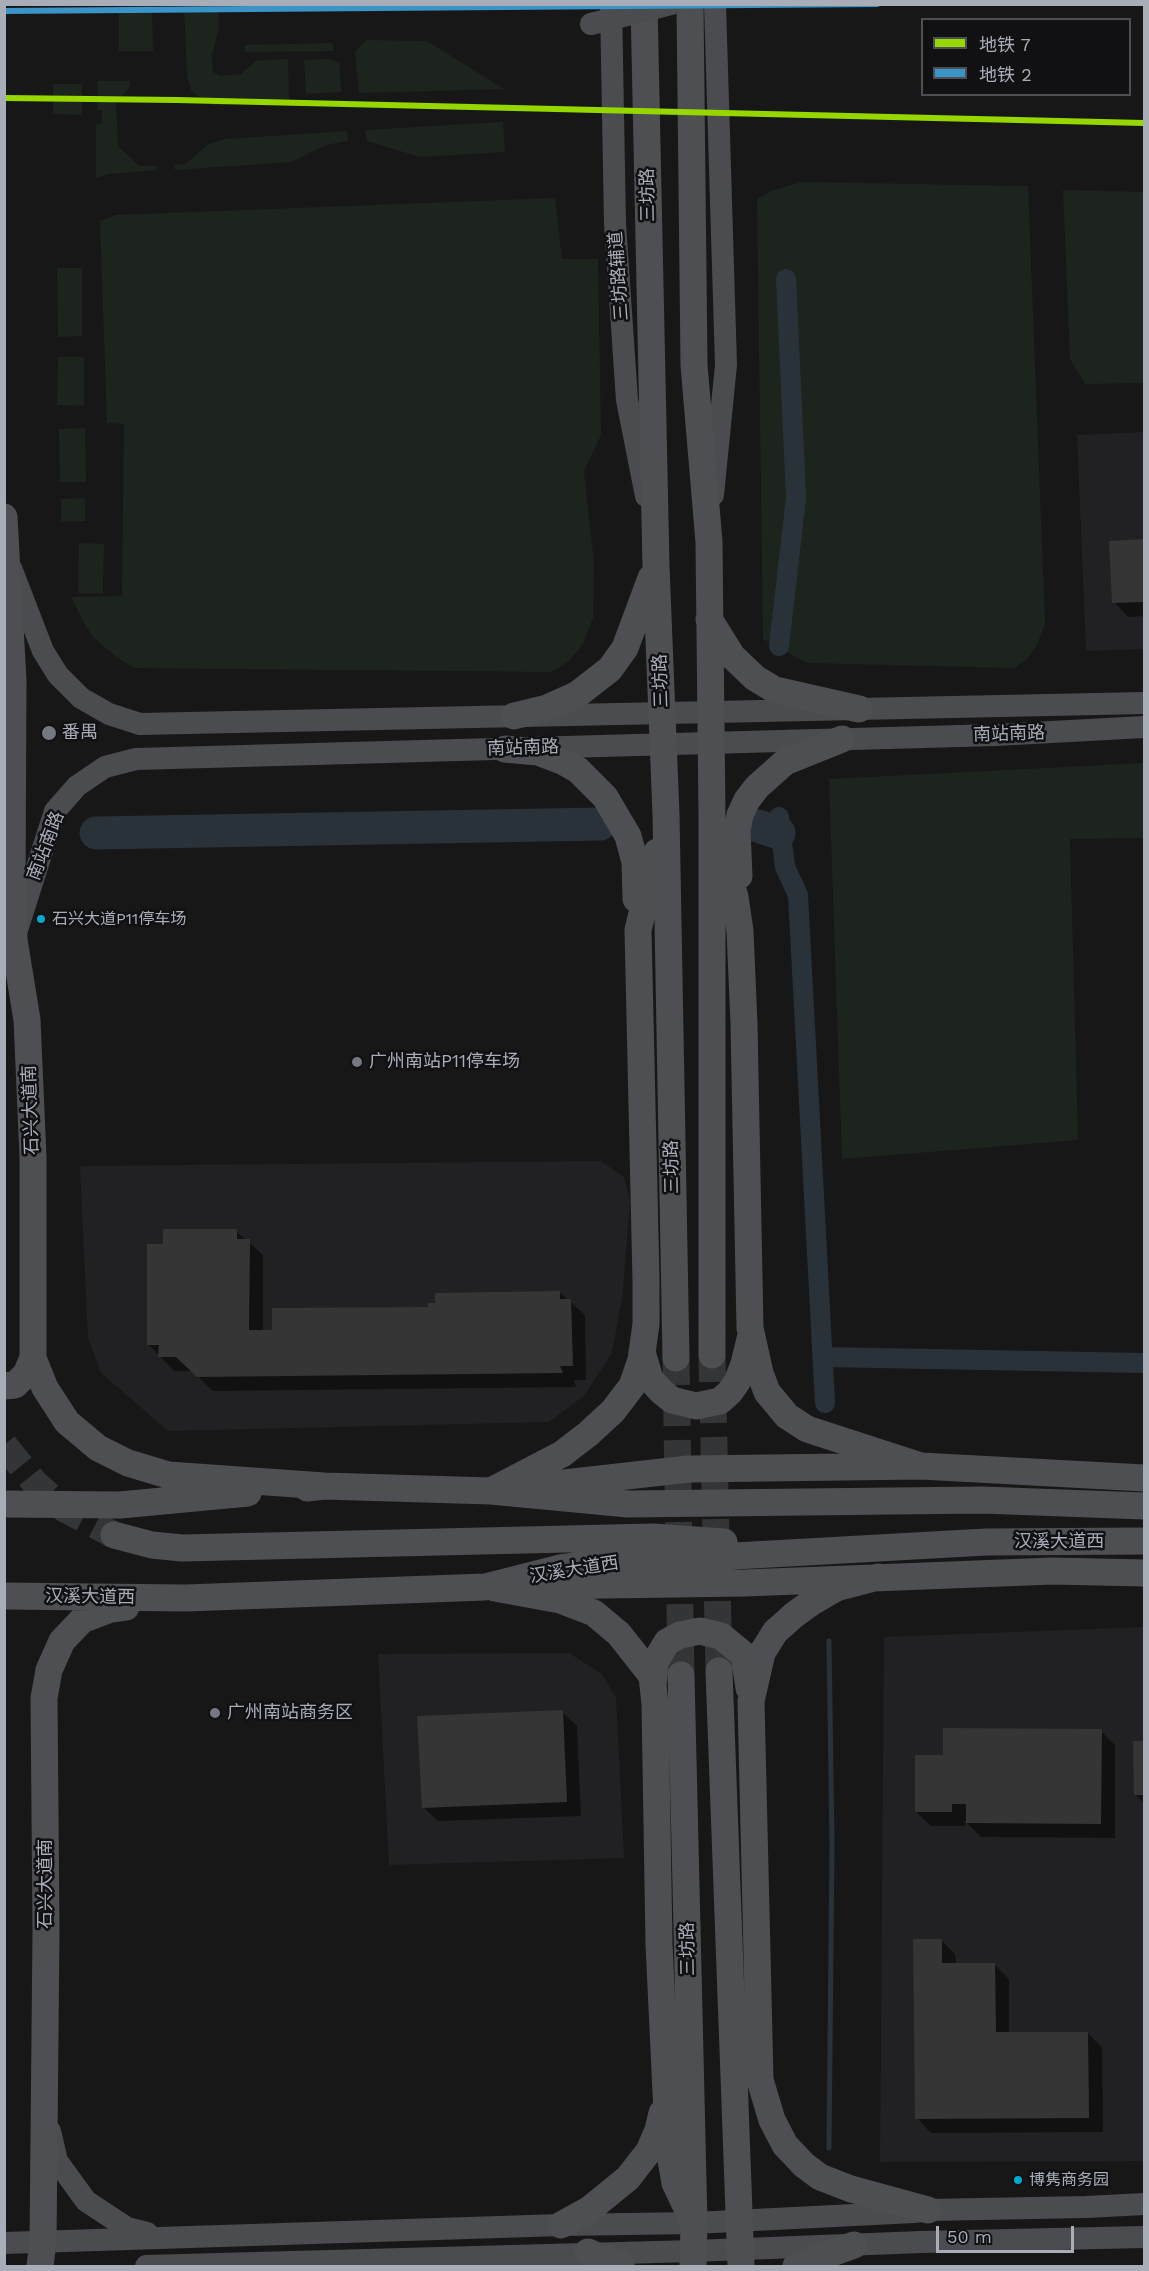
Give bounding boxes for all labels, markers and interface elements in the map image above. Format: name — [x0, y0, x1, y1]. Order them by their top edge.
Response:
legend — [921, 18, 1131, 96]
text: 地铁 7 — [979, 34, 1031, 55]
text: 地铁 2 — [979, 64, 1032, 85]
street label: 三坊路 — [637, 168, 659, 222]
street label: 三坊路辅道 — [605, 230, 633, 322]
street label: 三坊路 — [649, 654, 673, 708]
place label: 番禺 — [62, 722, 98, 744]
street label: 南站南路 — [973, 722, 1045, 746]
marker: 番禺 — [40, 724, 58, 742]
street label: 南站南路 — [487, 736, 559, 760]
street label: 南站南路 — [23, 809, 69, 883]
place label: 石兴大道P11停车场 — [52, 909, 186, 929]
marker: 石兴大道P11停车场 — [35, 913, 47, 925]
place label: 广州南站P11停车场 — [369, 1051, 520, 1073]
marker: 广州南站P11停车场 — [350, 1055, 364, 1069]
street label: 石兴大道南 — [19, 1065, 43, 1155]
street label: 三坊路 — [661, 1140, 683, 1194]
street label: 汉溪大道西 — [1014, 1531, 1104, 1553]
street label: 汉溪大道西 — [528, 1552, 620, 1588]
street label: 汉溪大道西 — [45, 1585, 135, 1609]
place label: 广州南站商务区 — [227, 1702, 353, 1724]
marker: 广州南站商务区 — [208, 1706, 222, 1720]
street label: 石兴大道南 — [35, 1839, 57, 1929]
street label: 三坊路 — [677, 1922, 699, 1976]
place label: 博隽商务园 — [1029, 2170, 1109, 2190]
marker: 博隽商务园 — [1012, 2174, 1024, 2186]
scale bar — [939, 2214, 1077, 2252]
text: 50 m — [947, 2226, 992, 2247]

